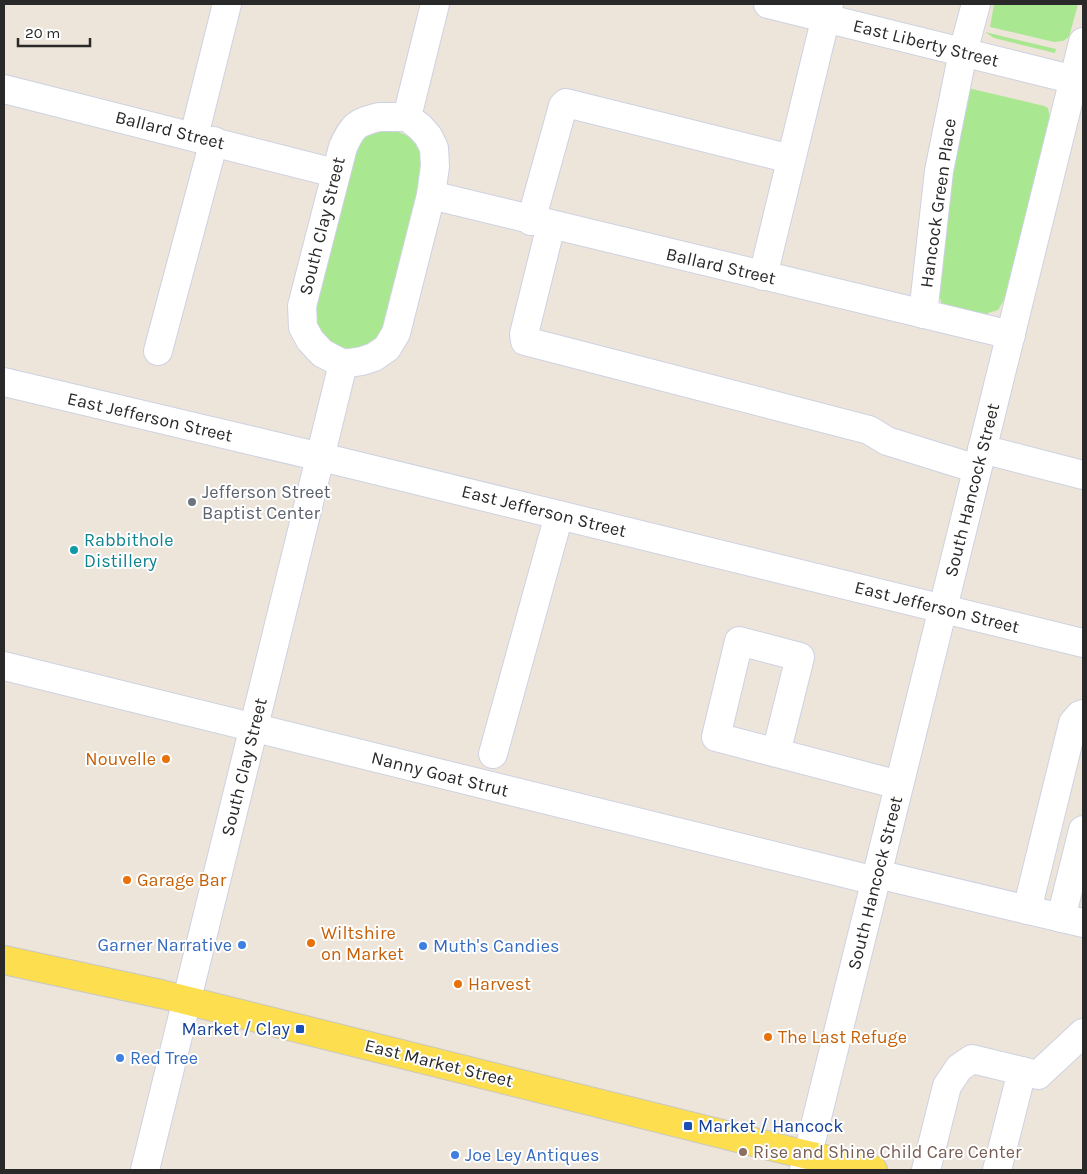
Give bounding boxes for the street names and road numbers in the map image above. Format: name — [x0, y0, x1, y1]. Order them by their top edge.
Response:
street label: East Liberty Street — [851, 14, 1001, 72]
street label: Ballard Street — [113, 106, 227, 154]
street label: Hancock Green Place — [915, 117, 961, 289]
street label: South Clay Street — [294, 154, 350, 297]
street label: Ballard Street — [664, 243, 778, 289]
street label: East Jefferson Street — [65, 387, 235, 447]
street label: South Hancock Street — [940, 400, 1004, 579]
street label: East Jefferson Street — [459, 480, 629, 542]
street label: East Jefferson Street — [852, 576, 1022, 638]
street label: South Clay Street — [216, 695, 272, 838]
street label: Nanny Goat Strut — [369, 746, 511, 802]
street label: South Hancock Street — [843, 793, 907, 972]
street label: East Market Street — [363, 1034, 516, 1092]

